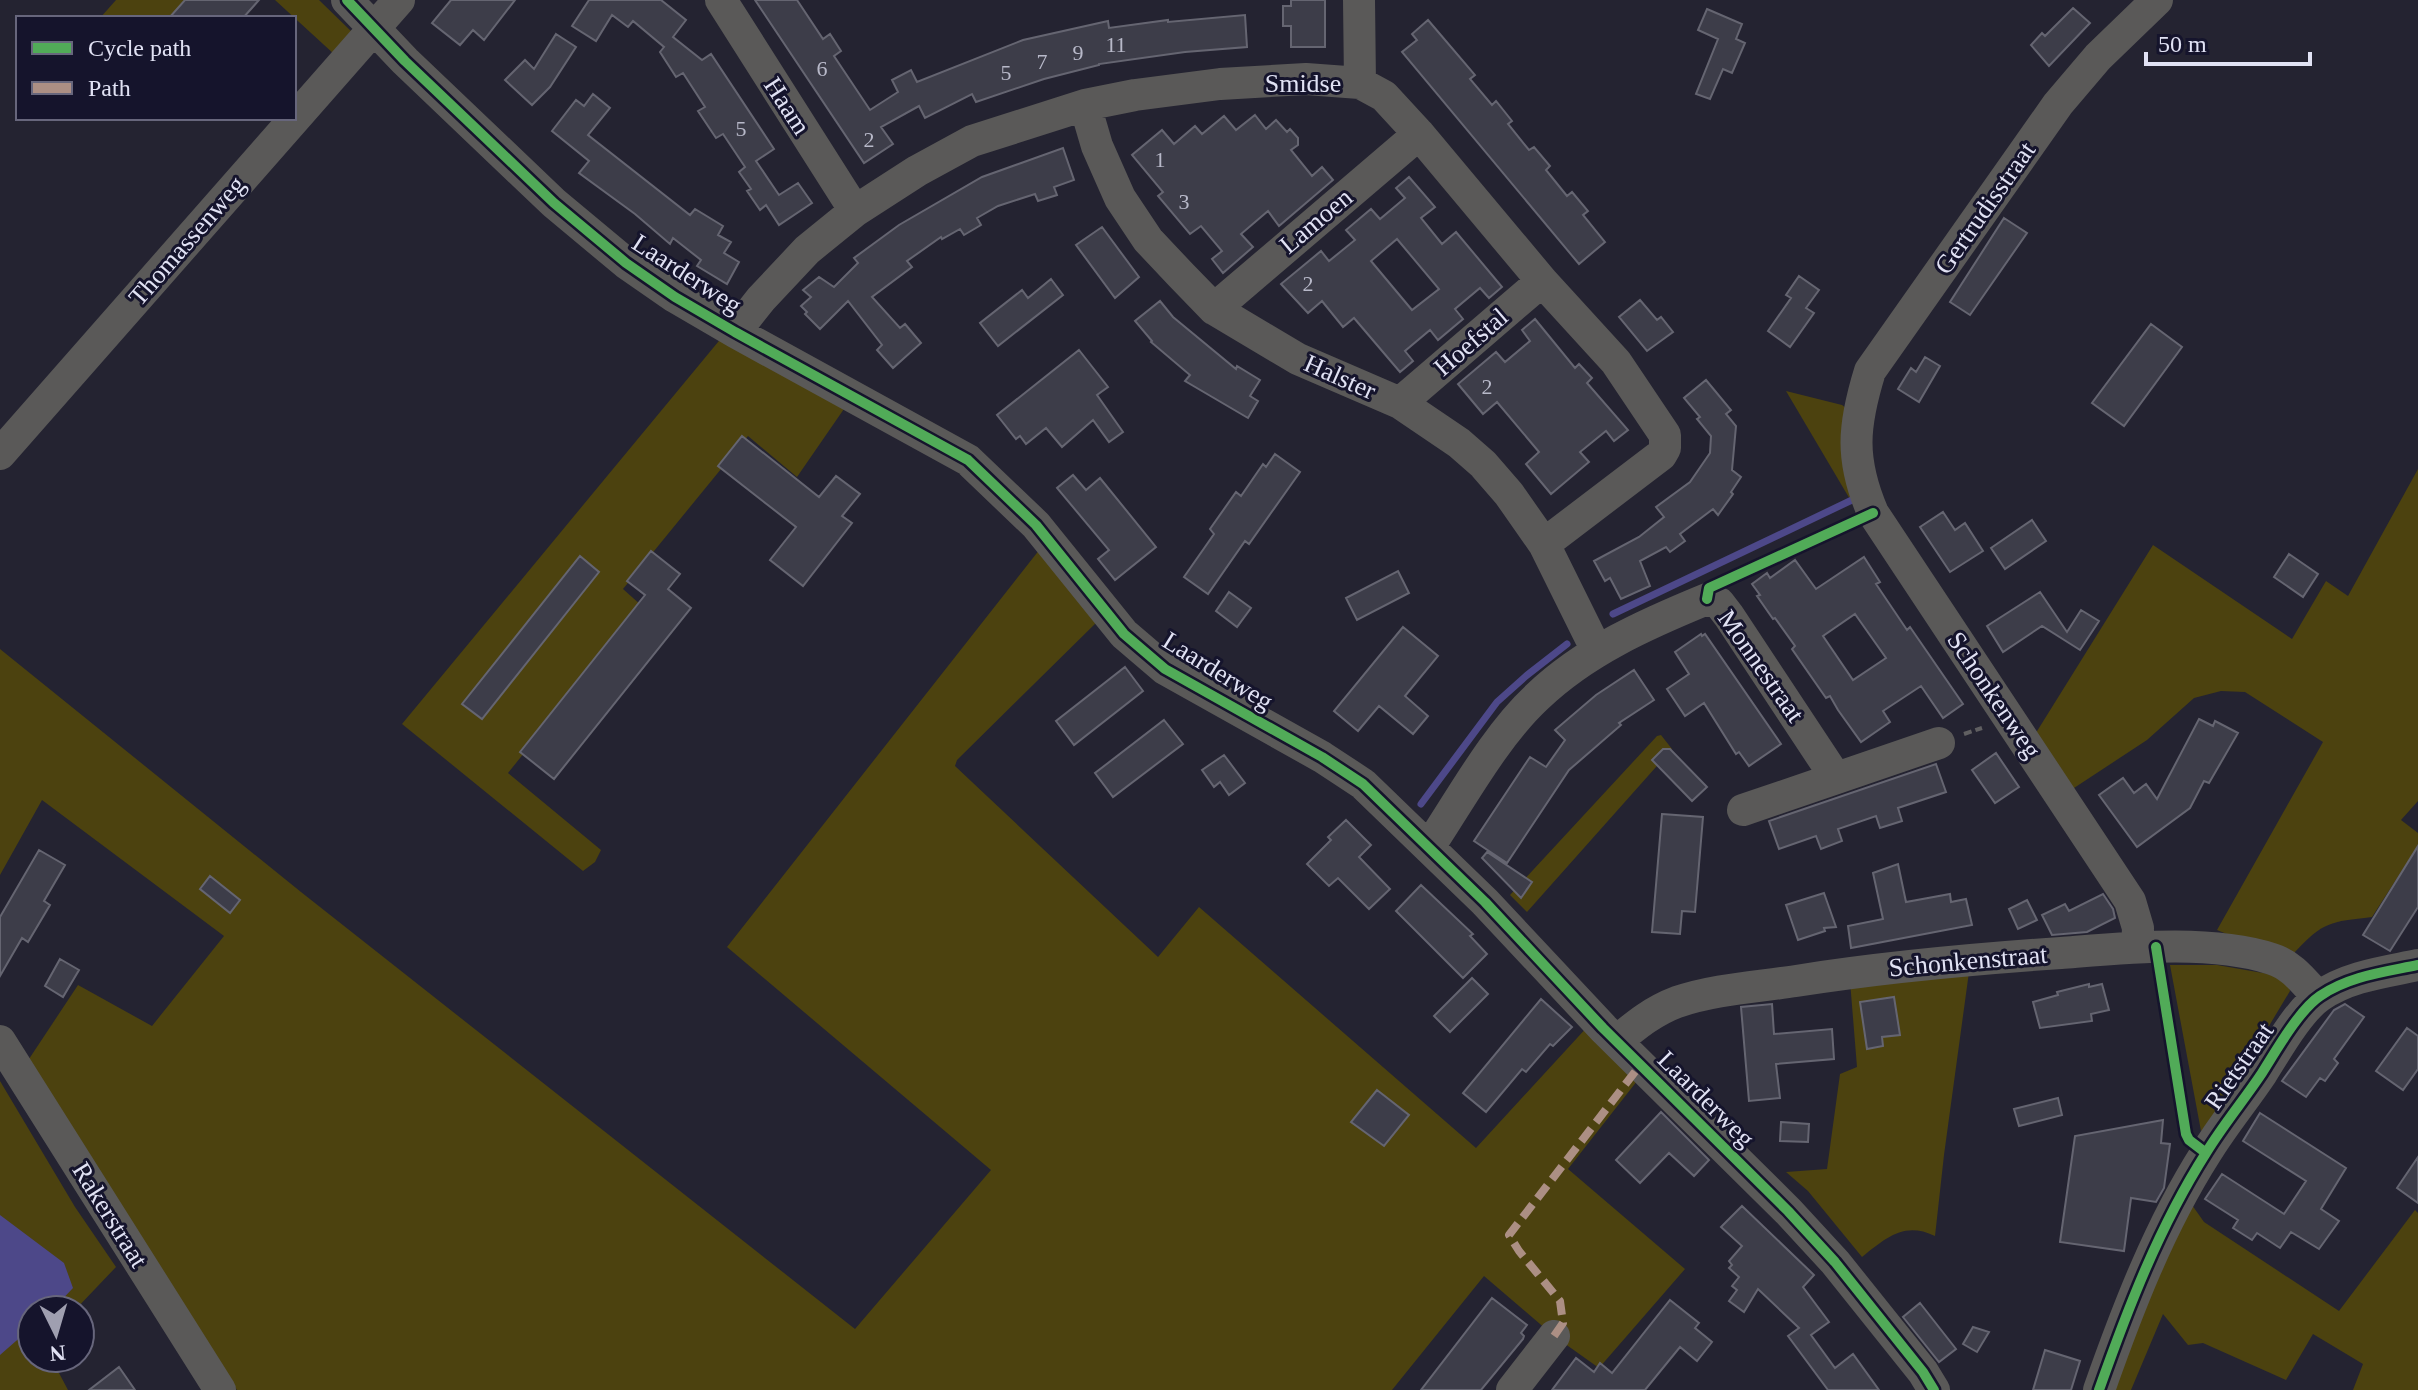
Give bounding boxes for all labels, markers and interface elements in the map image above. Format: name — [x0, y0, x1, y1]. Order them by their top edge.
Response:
legend — [16, 16, 296, 120]
scale bar — [2146, 16, 2310, 66]
text: 50 m — [2158, 31, 2207, 57]
house number: 11 — [1105, 32, 1127, 57]
text: Cycle path — [88, 35, 191, 61]
house number: 9 — [1073, 40, 1084, 65]
house number: 7 — [1037, 49, 1048, 74]
house number: 6 — [817, 56, 828, 81]
house number: 5 — [1001, 60, 1012, 85]
street label: Smidse — [1265, 69, 1341, 98]
street label: Haam — [758, 72, 816, 140]
text: Path — [88, 75, 131, 101]
house number: 5 — [736, 116, 747, 141]
house number: 2 — [864, 127, 875, 152]
street label: Gertrudisstraat — [1929, 136, 2042, 280]
house number: 1 — [1155, 147, 1166, 172]
street label: Thomassenweg — [123, 170, 251, 312]
street label: Lamoen — [1274, 183, 1358, 259]
house number: 3 — [1179, 189, 1190, 214]
street label: Laarderweg — [627, 228, 747, 320]
house number: 2 — [1303, 271, 1314, 296]
street label: Hoefstal — [1428, 302, 1514, 382]
street label: Halster — [1300, 348, 1380, 406]
house number: 2 — [1482, 374, 1493, 399]
street label: Monnestraat — [1712, 604, 1811, 728]
street label: Laarderweg — [1158, 626, 1278, 716]
street label: Schonkenweg — [1941, 626, 2047, 764]
street label: Schonkenstraat — [1888, 940, 2049, 982]
street label: Rietstraat — [2199, 1016, 2280, 1115]
street label: Laarderweg — [1652, 1045, 1760, 1153]
street label: Rakerstraat — [66, 1157, 154, 1274]
north arrow — [16, 1294, 96, 1374]
text: N — [49, 1340, 67, 1367]

